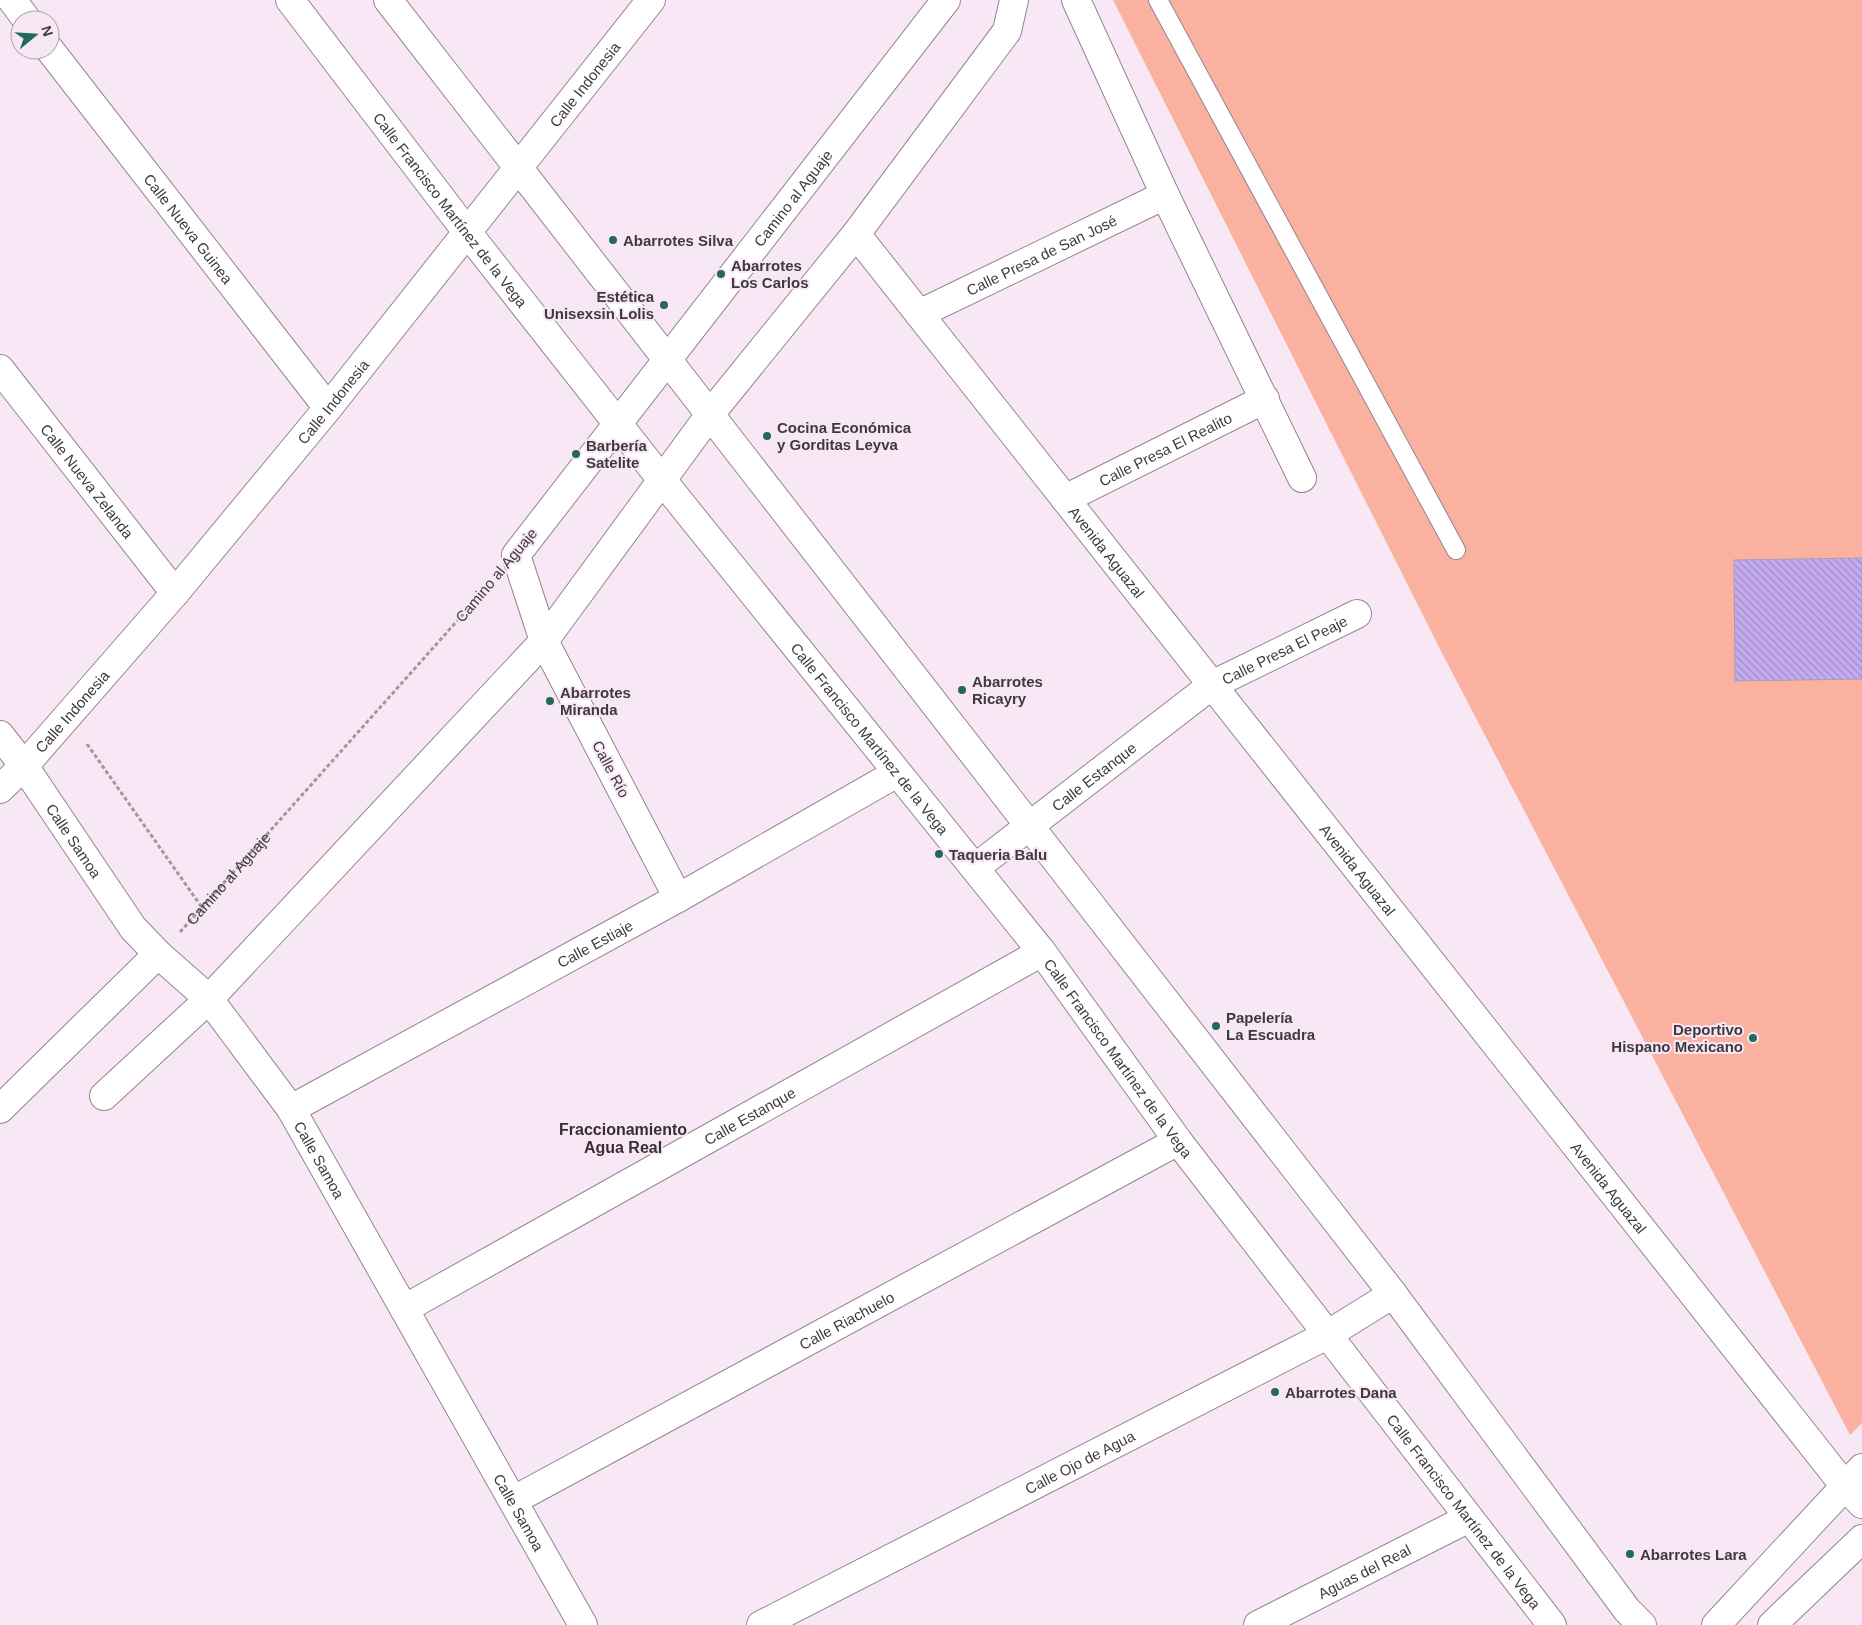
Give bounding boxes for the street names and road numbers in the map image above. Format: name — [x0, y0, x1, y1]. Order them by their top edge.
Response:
street label: Calle Indonesia — [546, 38, 624, 130]
street label: Calle Francisco Martínez de la Vega — [370, 109, 531, 311]
street label: Camino al Aguaje — [750, 146, 835, 250]
street label: Calle Nueva Guinea — [141, 170, 237, 287]
street label: Calle Presa de San José — [963, 211, 1119, 298]
street label: Calle Indonesia — [294, 355, 372, 447]
street label: Calle Presa El Realito — [1096, 409, 1234, 489]
street label: Calle Nueva Zelanda — [38, 420, 138, 542]
street label: Avenida Aguazal — [1066, 503, 1148, 601]
street label: Camino al Aguaje — [452, 525, 540, 625]
street label: Calle Presa El Peaje — [1219, 612, 1350, 687]
street label: Calle Francisco Martínez de la Vega — [788, 639, 953, 838]
street label: Calle Indonesia — [31, 666, 113, 756]
street label: Calle Río — [589, 738, 633, 800]
street label: Calle Estanque — [1048, 738, 1139, 814]
street label: Calle Samoa — [43, 800, 106, 881]
street label: Avenida Aguazal — [1317, 821, 1399, 919]
street label: Camino al Aguaje — [182, 829, 273, 928]
street label: Calle Estiaje — [554, 916, 635, 971]
street label: Calle Francisco Martínez de la Vega — [1041, 955, 1196, 1161]
street label: Calle Estanque — [701, 1083, 798, 1148]
street label: Calle Samoa — [291, 1118, 349, 1202]
street label: Avenida Aguazal — [1568, 1138, 1650, 1237]
street label: Calle Riachuelo — [796, 1288, 897, 1353]
street label: Calle Francisco Martínez de la Vega — [1384, 1411, 1545, 1612]
street label: Calle Ojo de Agua — [1022, 1426, 1138, 1497]
street label: Calle Samoa — [491, 1471, 548, 1554]
street label: Aguas del Real — [1315, 1541, 1413, 1602]

